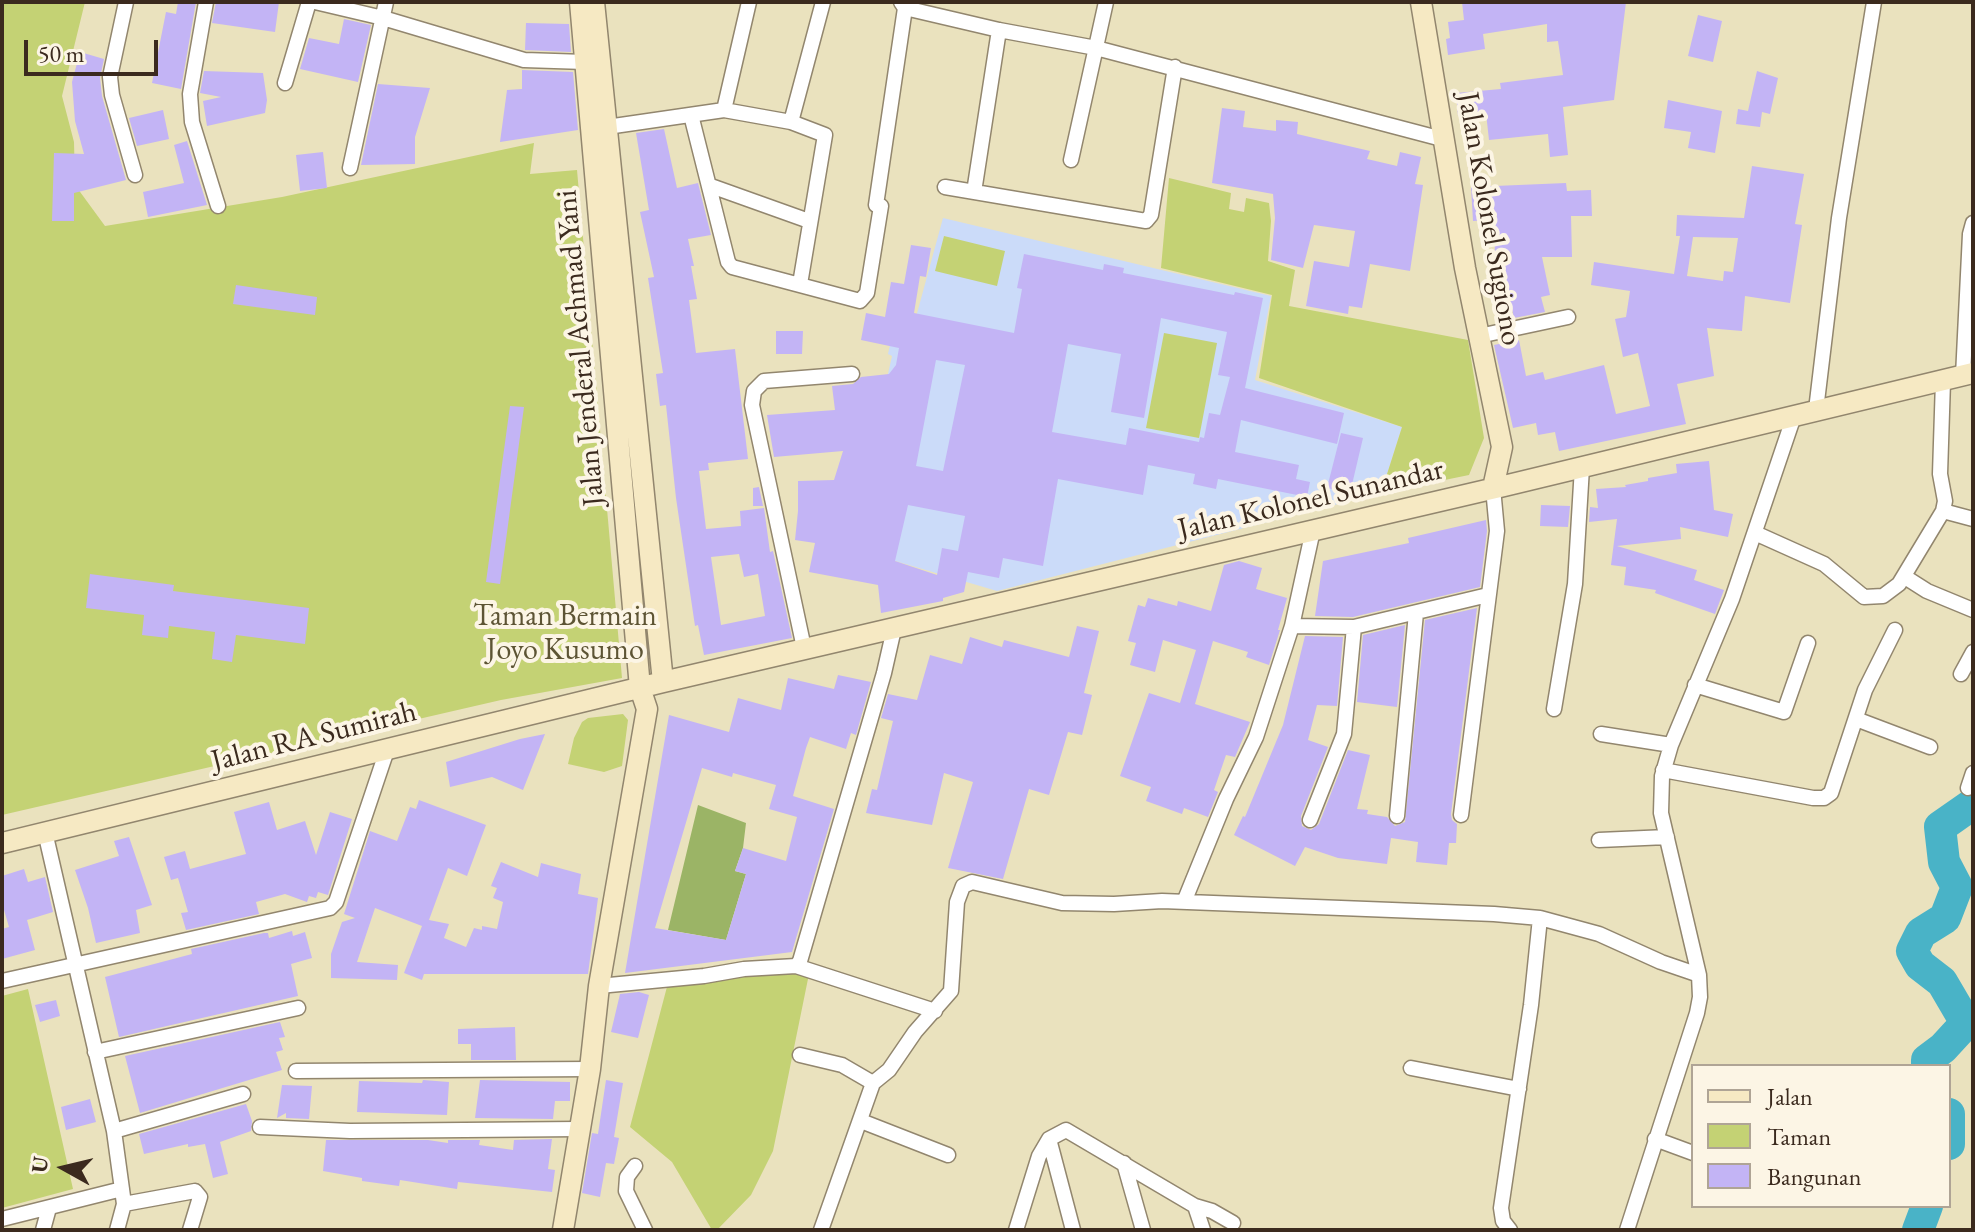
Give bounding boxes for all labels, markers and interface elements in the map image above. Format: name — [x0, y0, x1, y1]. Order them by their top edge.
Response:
scale bar — [28, 24, 162, 74]
text: 50 m — [38, 38, 85, 69]
street label: Jalan Kolonel Sugiono — [1449, 90, 1529, 348]
street label: Jalan Jenderal Achmad Yani — [549, 188, 613, 508]
street label: Jalan Kolonel Sunandar — [1175, 452, 1447, 548]
park label: Taman Bermain Joyo Kusumo — [473, 599, 657, 670]
street label: Jalan RA Sumirah — [208, 694, 420, 780]
legend — [1691, 1064, 1951, 1208]
text: Jalan — [1767, 1081, 1813, 1112]
text: Taman — [1767, 1121, 1831, 1152]
north arrow — [24, 1128, 104, 1208]
text: U — [24, 1154, 55, 1175]
text: Bangunan — [1767, 1161, 1861, 1192]

